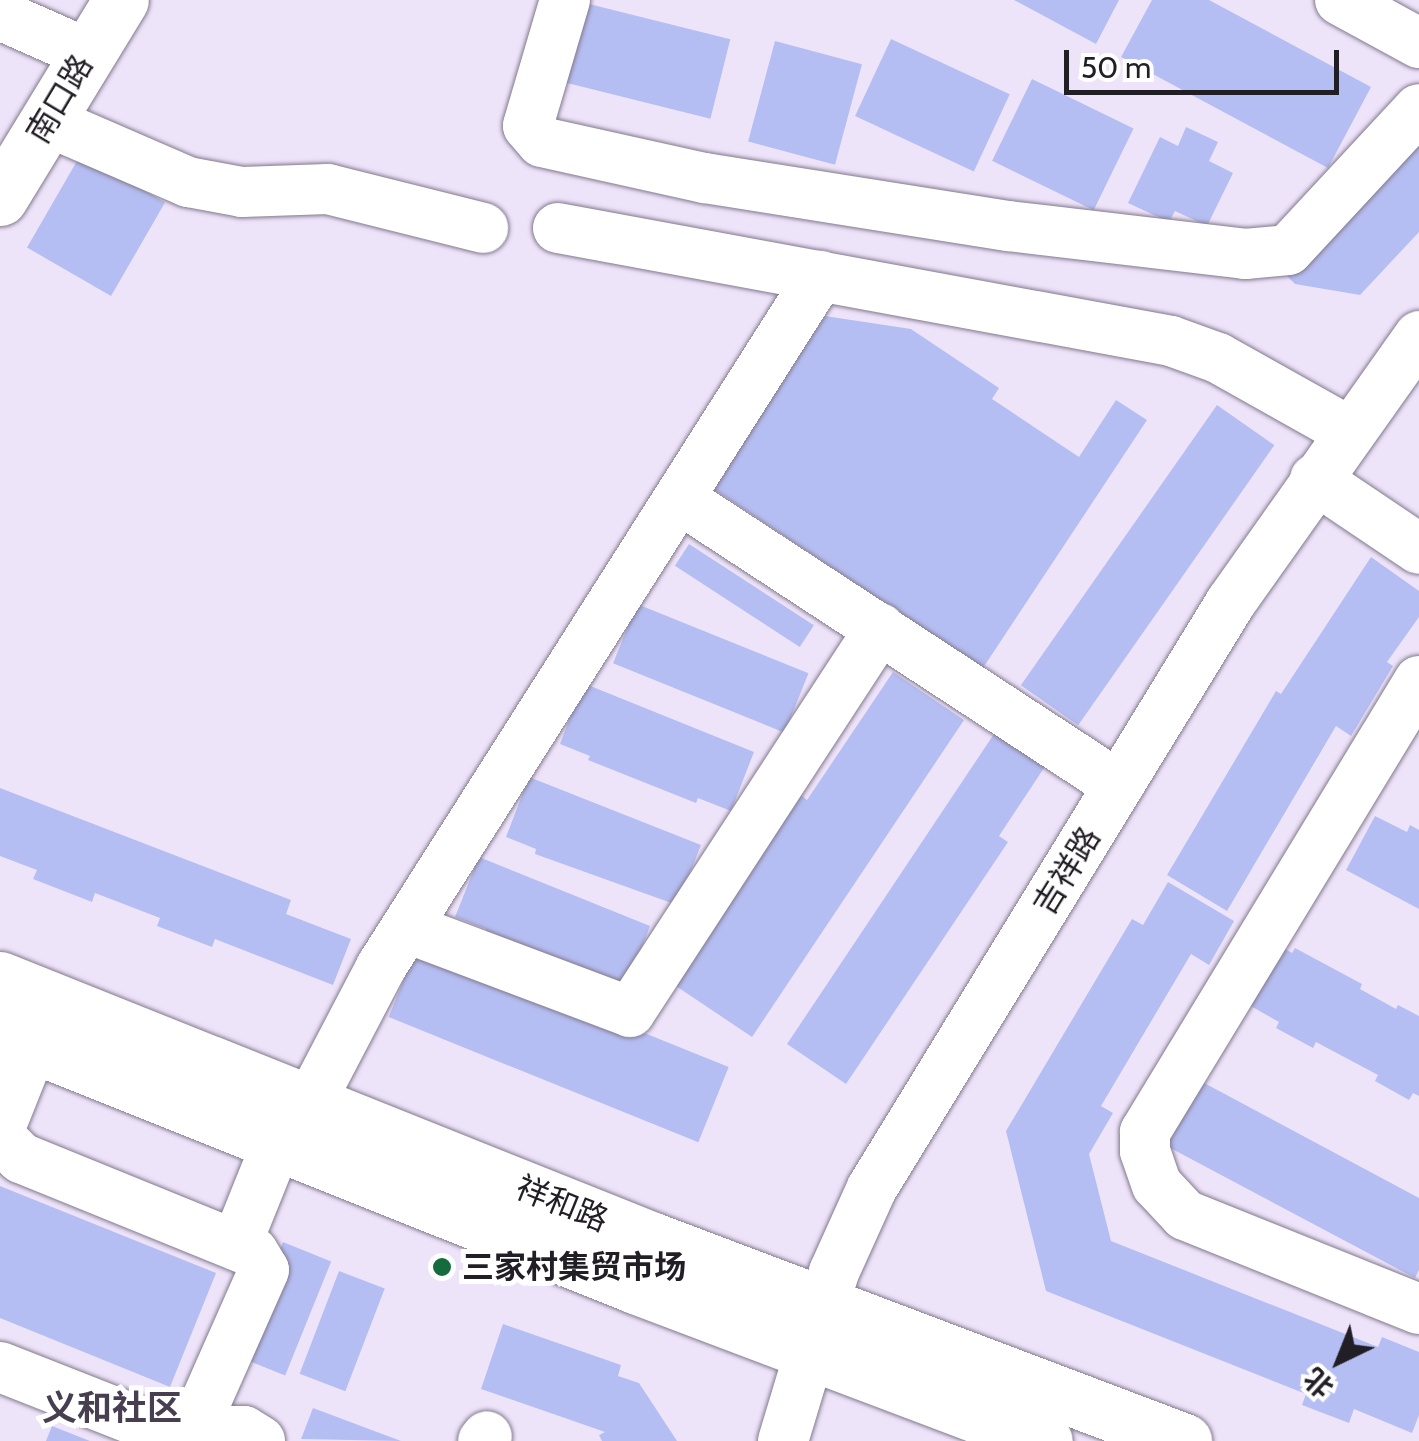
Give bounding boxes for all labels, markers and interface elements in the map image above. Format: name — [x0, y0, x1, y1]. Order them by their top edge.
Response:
scale bar — [1069, 30, 1344, 92]
street label: 南口路 — [19, 48, 101, 150]
text: 50 m — [1081, 49, 1151, 86]
street label: 吉祥路 — [1025, 820, 1109, 922]
street label: 祥和路 — [510, 1168, 614, 1240]
place label: 三家村集贸市场 — [462, 1248, 686, 1286]
marker: 三家村集贸市场 — [431, 1256, 453, 1278]
north arrow — [1289, 1311, 1389, 1411]
text: 北 — [1297, 1361, 1340, 1405]
district label: 义和社区 — [42, 1387, 182, 1429]

